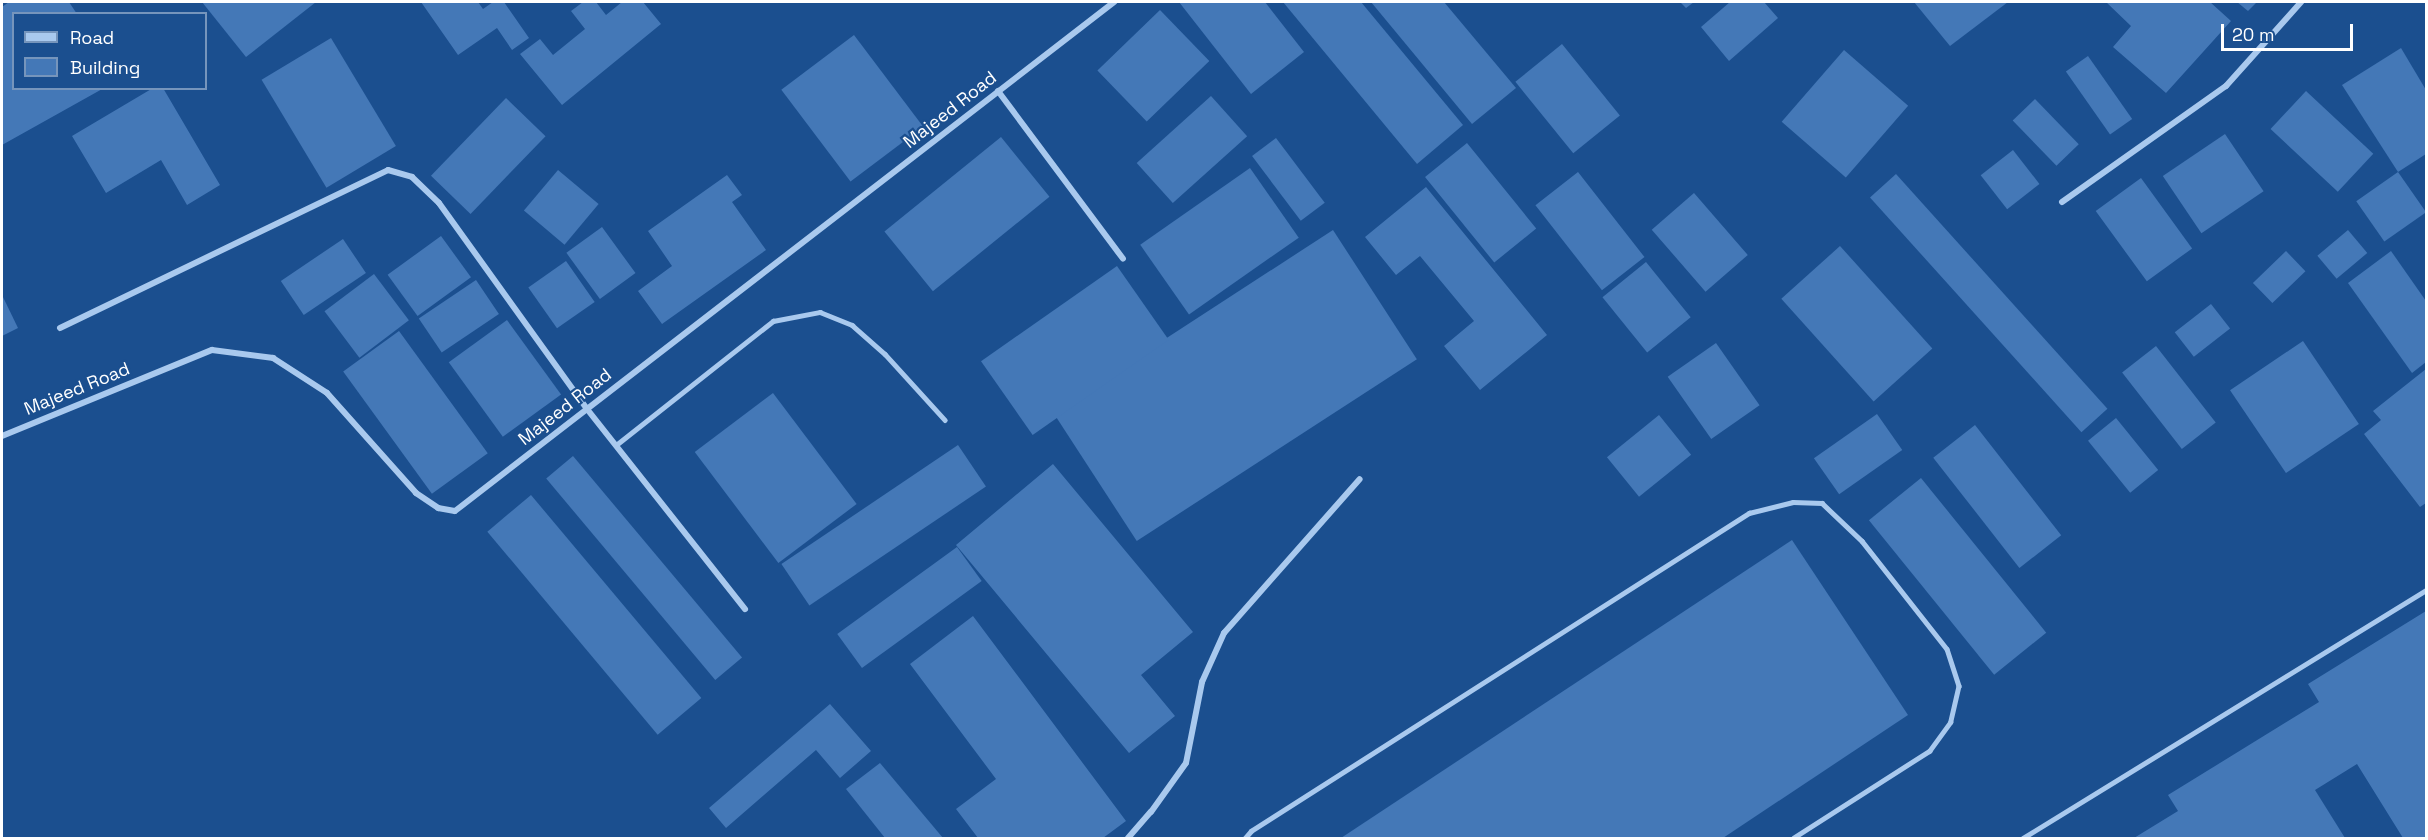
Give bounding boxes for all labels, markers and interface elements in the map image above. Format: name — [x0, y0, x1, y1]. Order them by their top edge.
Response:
legend — [12, 12, 207, 90]
scale bar — [2224, 12, 2356, 50]
text: 20 m — [2232, 23, 2275, 46]
text: Road — [70, 26, 114, 49]
text: Building — [70, 56, 140, 79]
street label: Majeed Road — [899, 67, 1001, 153]
street label: Majeed Road — [21, 358, 133, 420]
street label: Majeed Road — [514, 364, 616, 450]

